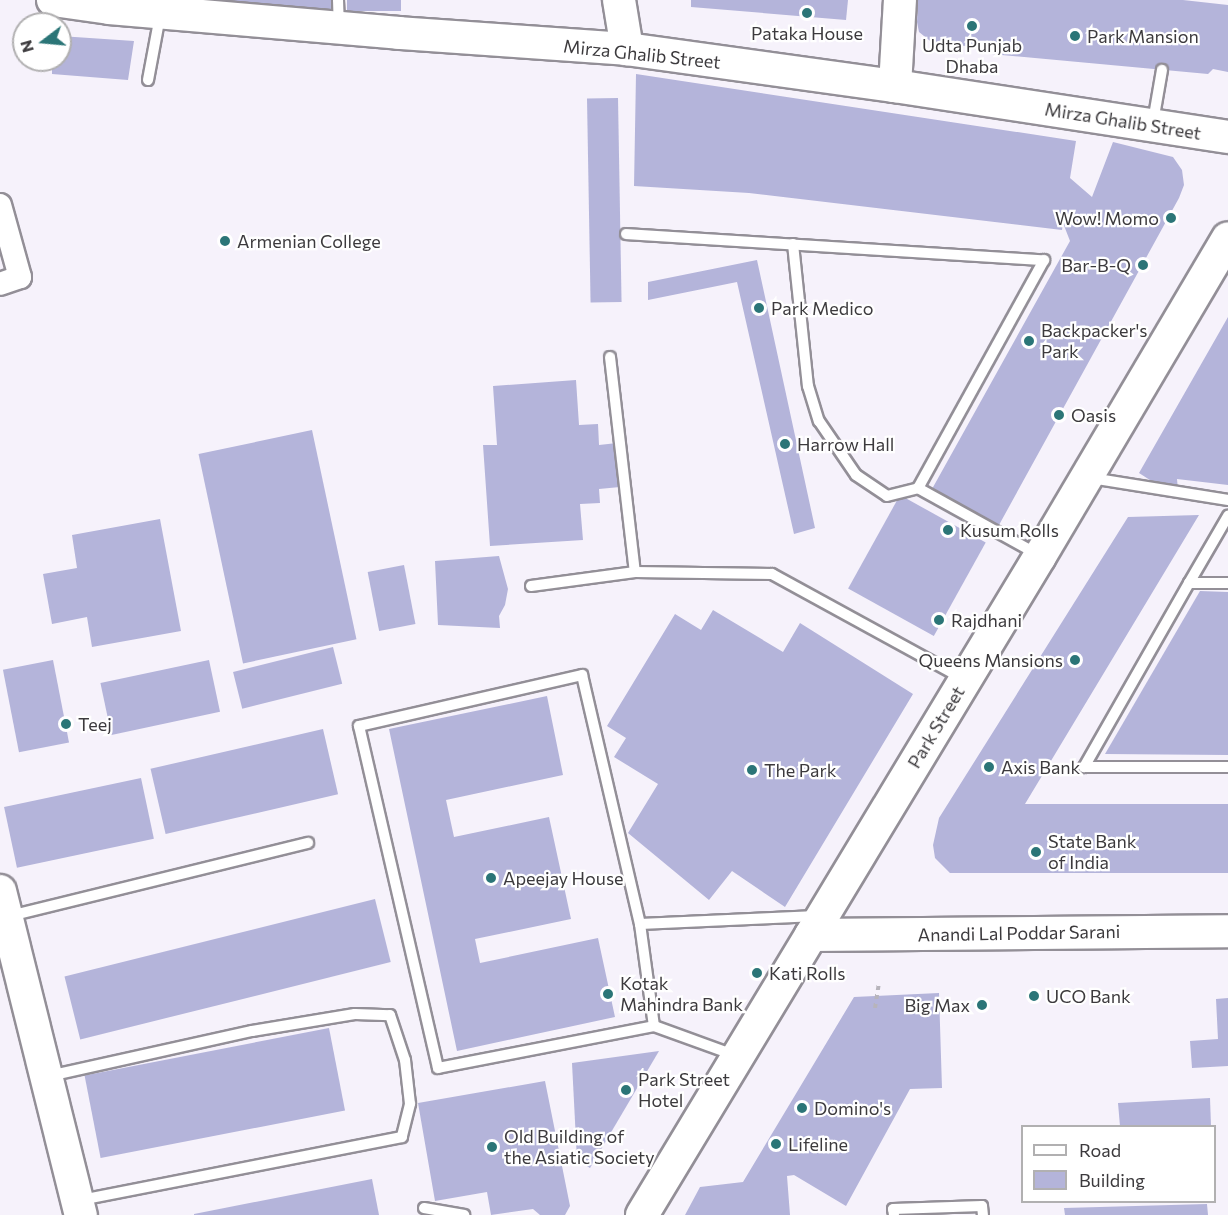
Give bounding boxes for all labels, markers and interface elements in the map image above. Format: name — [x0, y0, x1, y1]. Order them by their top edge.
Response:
marker: Pataka House — [800, 6, 814, 20]
north arrow — [12, 12, 72, 72]
marker: Udta Punjab Dhaba — [965, 19, 979, 33]
place label: Pataka House — [751, 22, 863, 44]
place label: Park Mansion — [1087, 25, 1199, 47]
marker: Park Mansion — [1068, 29, 1082, 43]
street label: Mirza Ghalib Street — [562, 35, 722, 73]
place label: Udta Punjab Dhaba — [922, 35, 1022, 78]
text: N — [15, 38, 37, 55]
street label: Mirza Ghalib Street — [1043, 98, 1203, 144]
place label: Wow! Momo — [1055, 207, 1159, 229]
marker: Wow! Momo — [1164, 211, 1178, 225]
place label: Armenian College — [237, 230, 381, 252]
marker: Armenian College — [218, 234, 232, 248]
place label: Bar-B-Q — [1061, 254, 1131, 276]
marker: Bar-B-Q — [1136, 258, 1150, 272]
place label: Park Medico — [771, 297, 873, 319]
marker: Park Medico — [752, 301, 766, 315]
place label: Backpacker's Park — [1041, 320, 1148, 362]
marker: Backpacker's Park — [1022, 334, 1036, 348]
place label: Oasis — [1071, 404, 1116, 426]
marker: Oasis — [1052, 408, 1066, 422]
place label: Harrow Hall — [797, 433, 894, 455]
marker: Harrow Hall — [778, 437, 792, 451]
place label: Kusum Rolls — [960, 519, 1059, 541]
marker: Kusum Rolls — [941, 523, 955, 537]
place label: Rajdhani — [951, 609, 1022, 631]
marker: Rajdhani — [932, 613, 946, 627]
place label: Queens Mansions — [918, 649, 1063, 671]
marker: Queens Mansions — [1068, 653, 1082, 667]
street label: Park Street — [903, 682, 969, 772]
place label: Teej — [78, 713, 112, 735]
marker: Teej — [59, 717, 73, 731]
place label: Axis Bank — [1001, 756, 1080, 778]
place label: The Park — [764, 759, 836, 781]
marker: Axis Bank — [982, 760, 996, 774]
marker: The Park — [745, 763, 759, 777]
place label: State Bank of India — [1048, 831, 1136, 874]
marker: State Bank of India — [1029, 845, 1043, 859]
place label: Apeejay House — [503, 867, 624, 889]
marker: Apeejay House — [484, 871, 498, 885]
street label: Anandi Lal Poddar Sarani — [918, 920, 1120, 946]
place label: Kati Rolls — [769, 962, 846, 984]
marker: Kati Rolls — [750, 966, 764, 980]
place label: Kotak Mahindra Bank — [620, 973, 743, 1016]
place label: UCO Bank — [1046, 985, 1131, 1007]
marker: Kotak Mahindra Bank — [601, 987, 615, 1001]
marker: UCO Bank — [1027, 989, 1041, 1003]
place label: Big Max — [905, 994, 970, 1016]
marker: Big Max — [975, 998, 989, 1012]
place label: Park Street Hotel — [638, 1069, 730, 1112]
marker: Park Street Hotel — [619, 1083, 633, 1097]
place label: Domino's — [814, 1097, 891, 1119]
marker: Domino's — [795, 1101, 809, 1115]
legend — [1021, 1125, 1216, 1203]
place label: Old Building of the Asiatic Society — [504, 1126, 655, 1168]
place label: Lifeline — [788, 1133, 848, 1155]
marker: Lifeline — [769, 1137, 783, 1151]
text: Road — [1079, 1139, 1121, 1161]
marker: Old Building of the Asiatic Society — [485, 1140, 499, 1154]
text: Building — [1079, 1169, 1145, 1191]

